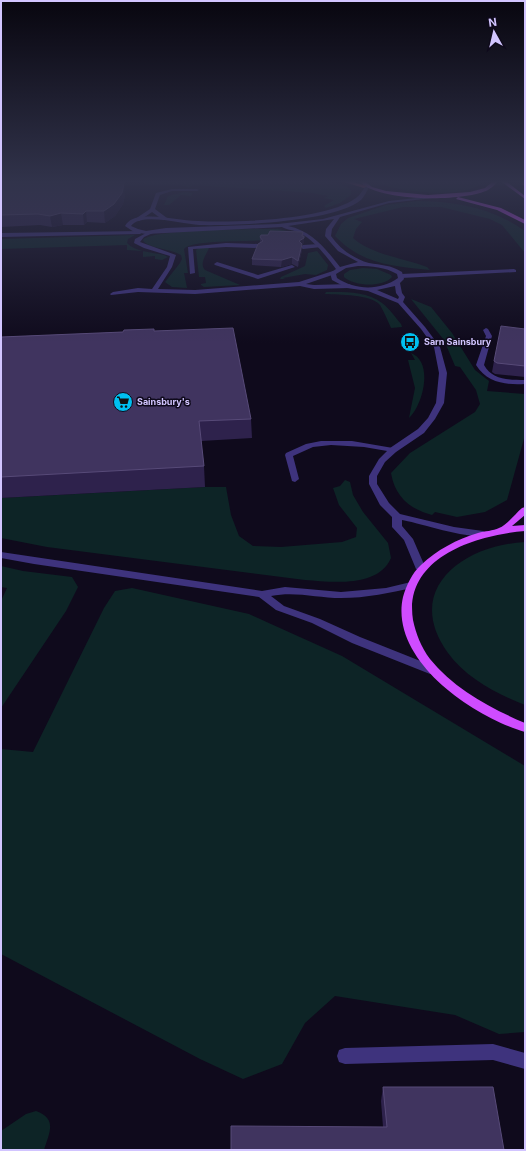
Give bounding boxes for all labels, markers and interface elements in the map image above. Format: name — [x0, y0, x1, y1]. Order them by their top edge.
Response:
north arrow — [474, 12, 514, 52]
text: N — [487, 15, 498, 30]
bus stop icon: Sarn Sainsbury — [399, 331, 421, 353]
place label: Sarn Sainsbury — [424, 336, 492, 347]
supermarket icon: Sainsbury's — [112, 391, 134, 413]
place label: Sainsbury's — [137, 396, 190, 407]

